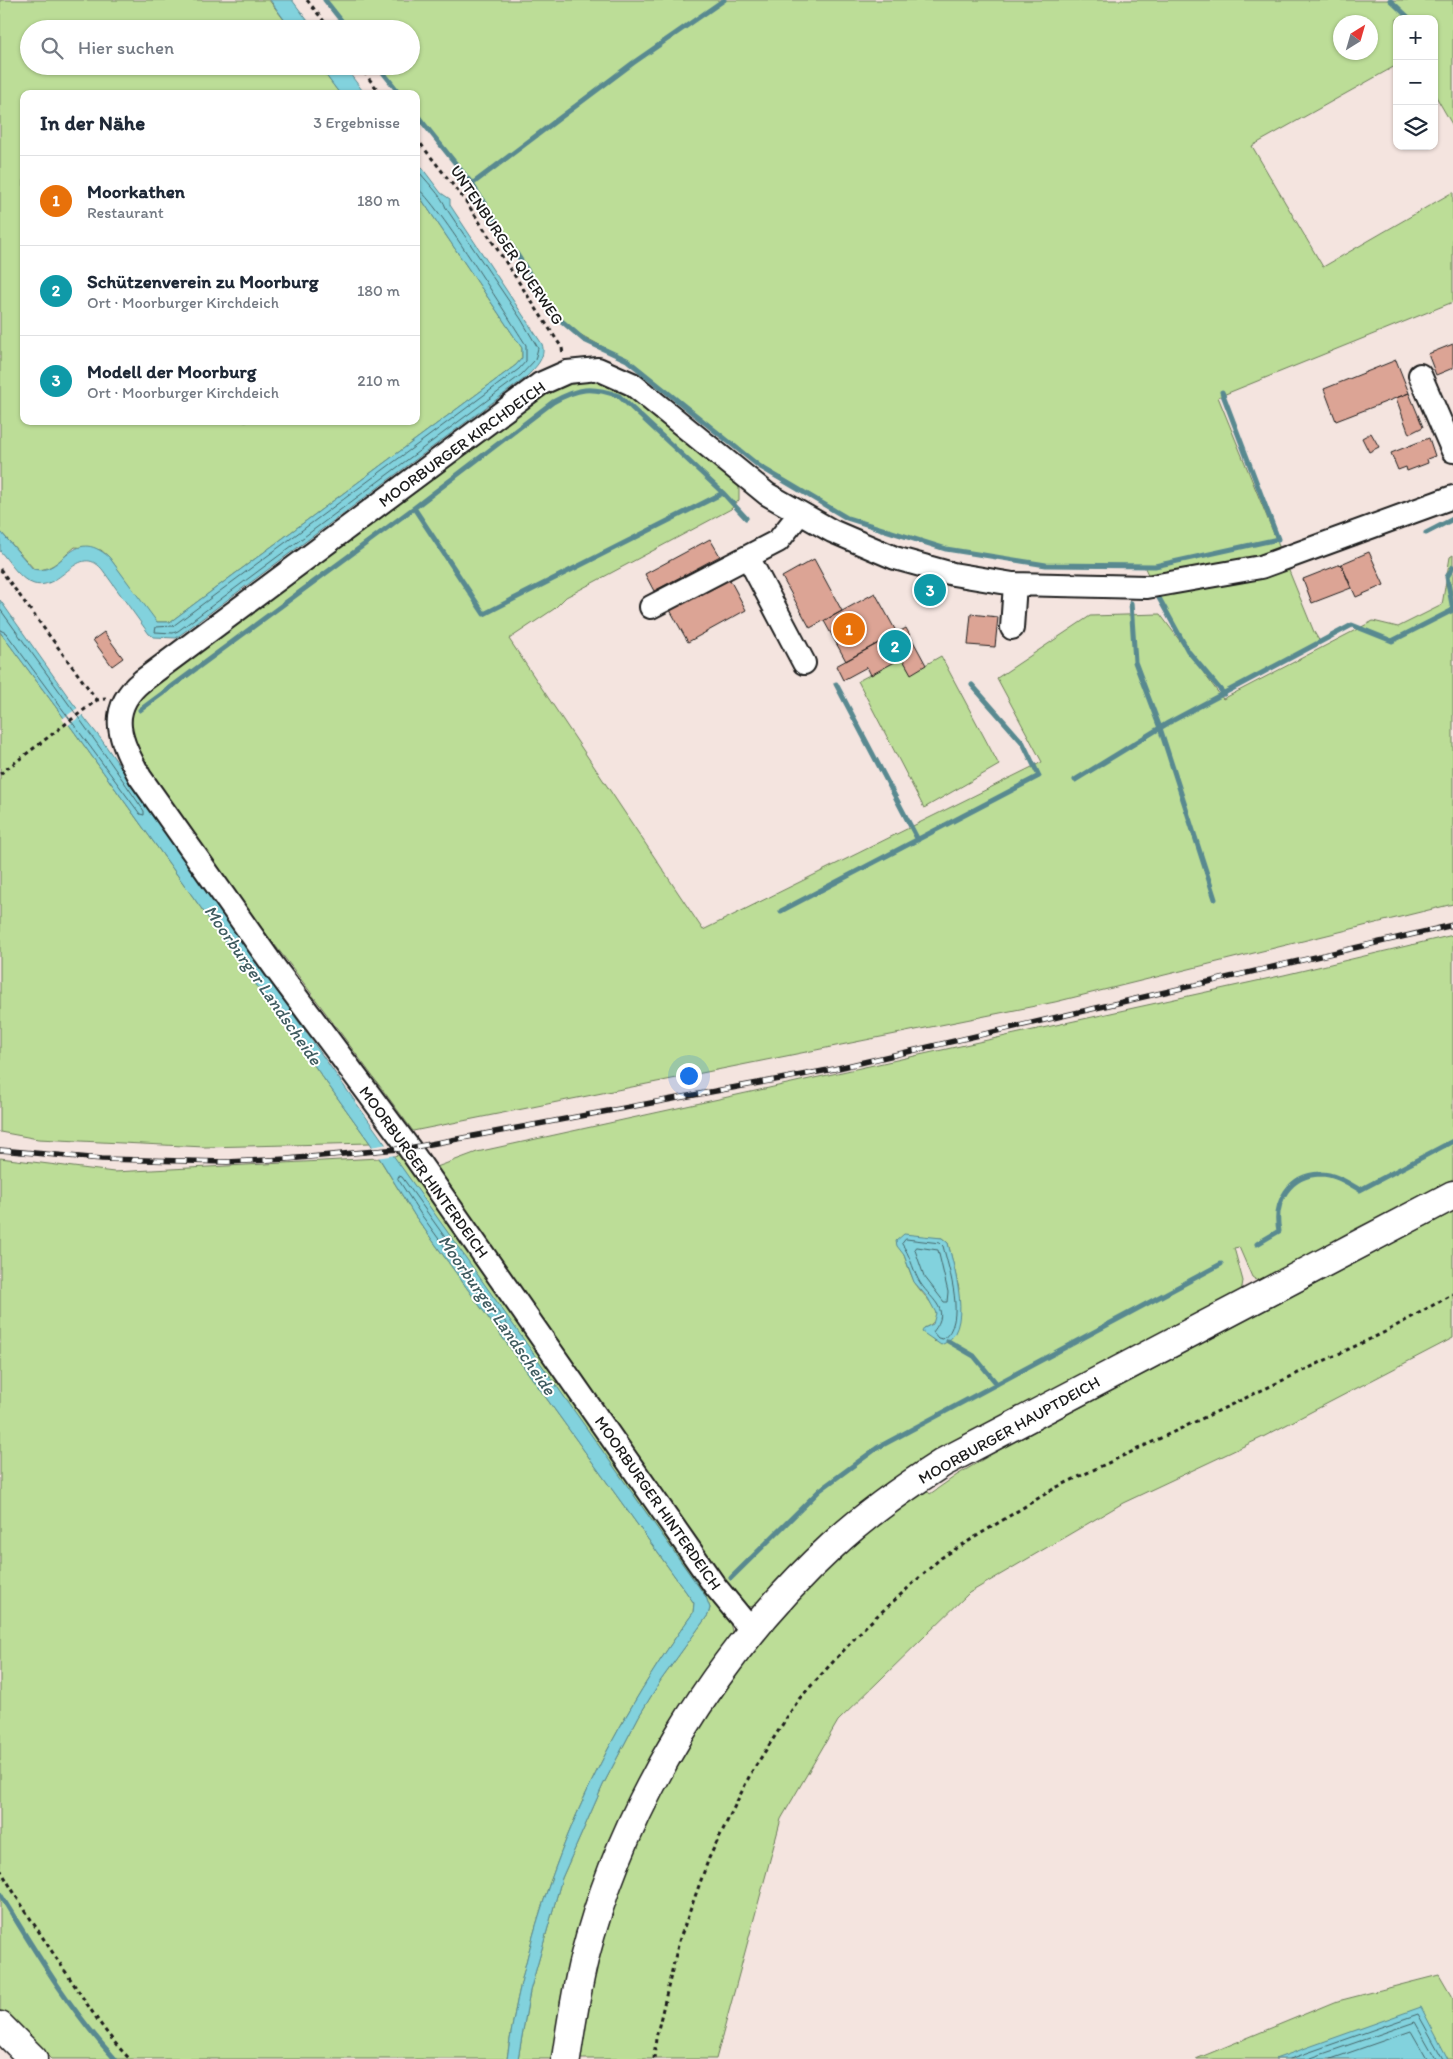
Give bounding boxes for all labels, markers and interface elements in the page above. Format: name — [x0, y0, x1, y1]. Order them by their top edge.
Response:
north arrow — [1333, 15, 1378, 60]
map controls — [1393, 15, 1438, 150]
button: + — [1393, 15, 1438, 60]
search box — [20, 20, 420, 75]
icon: search — [38, 34, 66, 62]
text: Hier suchen — [78, 36, 174, 59]
button: − — [1393, 60, 1438, 105]
button: layers — [1393, 105, 1438, 150]
text: In der Nähe — [40, 110, 145, 135]
text: 3 Ergebnisse — [313, 113, 400, 132]
street label: UNTENBURGER QUERWEG — [446, 162, 568, 328]
text: Moorkathen — [87, 180, 185, 203]
text: 1 — [52, 191, 60, 210]
text: 180 m — [357, 191, 400, 210]
text: Restaurant — [87, 203, 164, 222]
text: Schützenverein zu Moorburg — [87, 270, 319, 293]
text: 2 — [52, 281, 60, 300]
text: 180 m — [357, 281, 400, 300]
text: Ort · Moorburger Kirchdeich — [87, 293, 279, 312]
text: Modell der Moorburg — [87, 360, 257, 383]
text: 3 — [52, 371, 60, 390]
text: 210 m — [357, 371, 400, 390]
street label: MOORBURGER KIRCHDEICH — [375, 377, 549, 511]
text: Ort · Moorburger Kirchdeich — [87, 383, 279, 402]
pin: 3 — [914, 571, 946, 609]
pin: 1 — [833, 610, 865, 648]
pin: 2 — [879, 627, 911, 665]
water label: Moorburger Landscheide — [199, 901, 327, 1071]
your location — [676, 1063, 702, 1089]
street label: MOORBURGER HINTERDEICH — [355, 1082, 493, 1262]
water label: Moorburger Landscheide — [433, 1231, 561, 1401]
street label: MOORBURGER HAUPTDEICH — [915, 1372, 1103, 1488]
street label: MOORBURGER HINTERDEICH — [591, 1412, 725, 1594]

